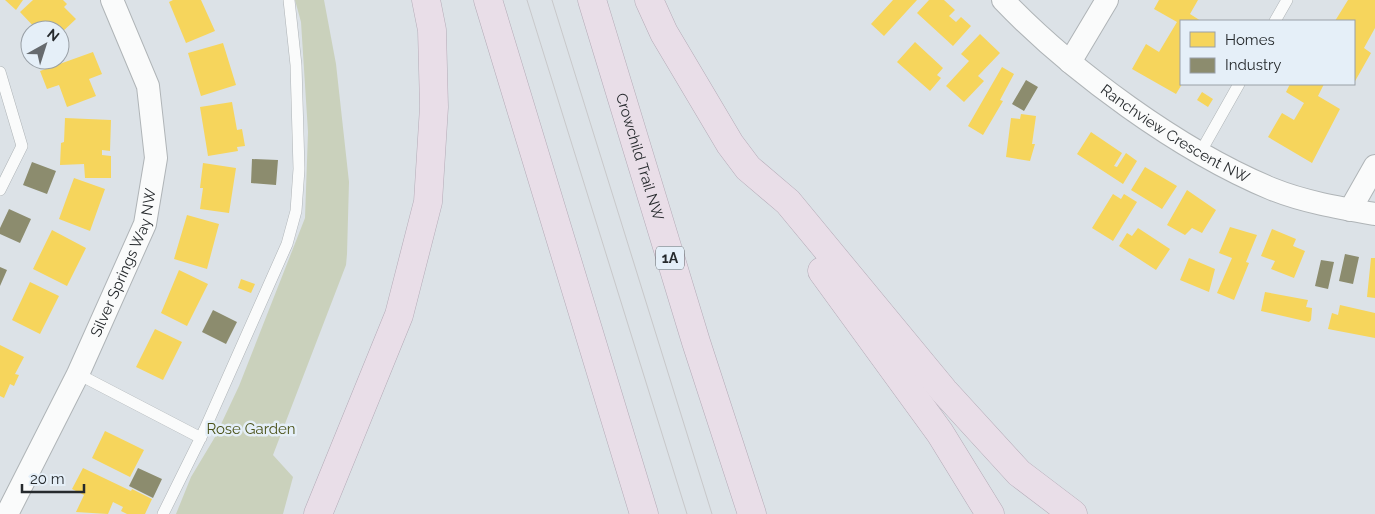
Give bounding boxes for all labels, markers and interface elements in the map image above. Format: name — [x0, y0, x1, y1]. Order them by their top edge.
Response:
north arrow — [20, 20, 70, 70]
legend — [1180, 20, 1355, 85]
text: N — [44, 25, 62, 44]
text: Homes — [1225, 31, 1275, 49]
text: Industry — [1225, 56, 1281, 74]
street label: Ranchview Crescent NW — [1097, 81, 1253, 187]
street label: Crowchild Trail NW — [612, 91, 668, 223]
street label: Silver Springs Way NW — [87, 187, 160, 340]
road number: 1A — [656, 247, 684, 270]
park label: Rose Garden — [206, 420, 296, 438]
scale bar — [22, 462, 85, 494]
text: 20 m — [30, 470, 65, 488]

